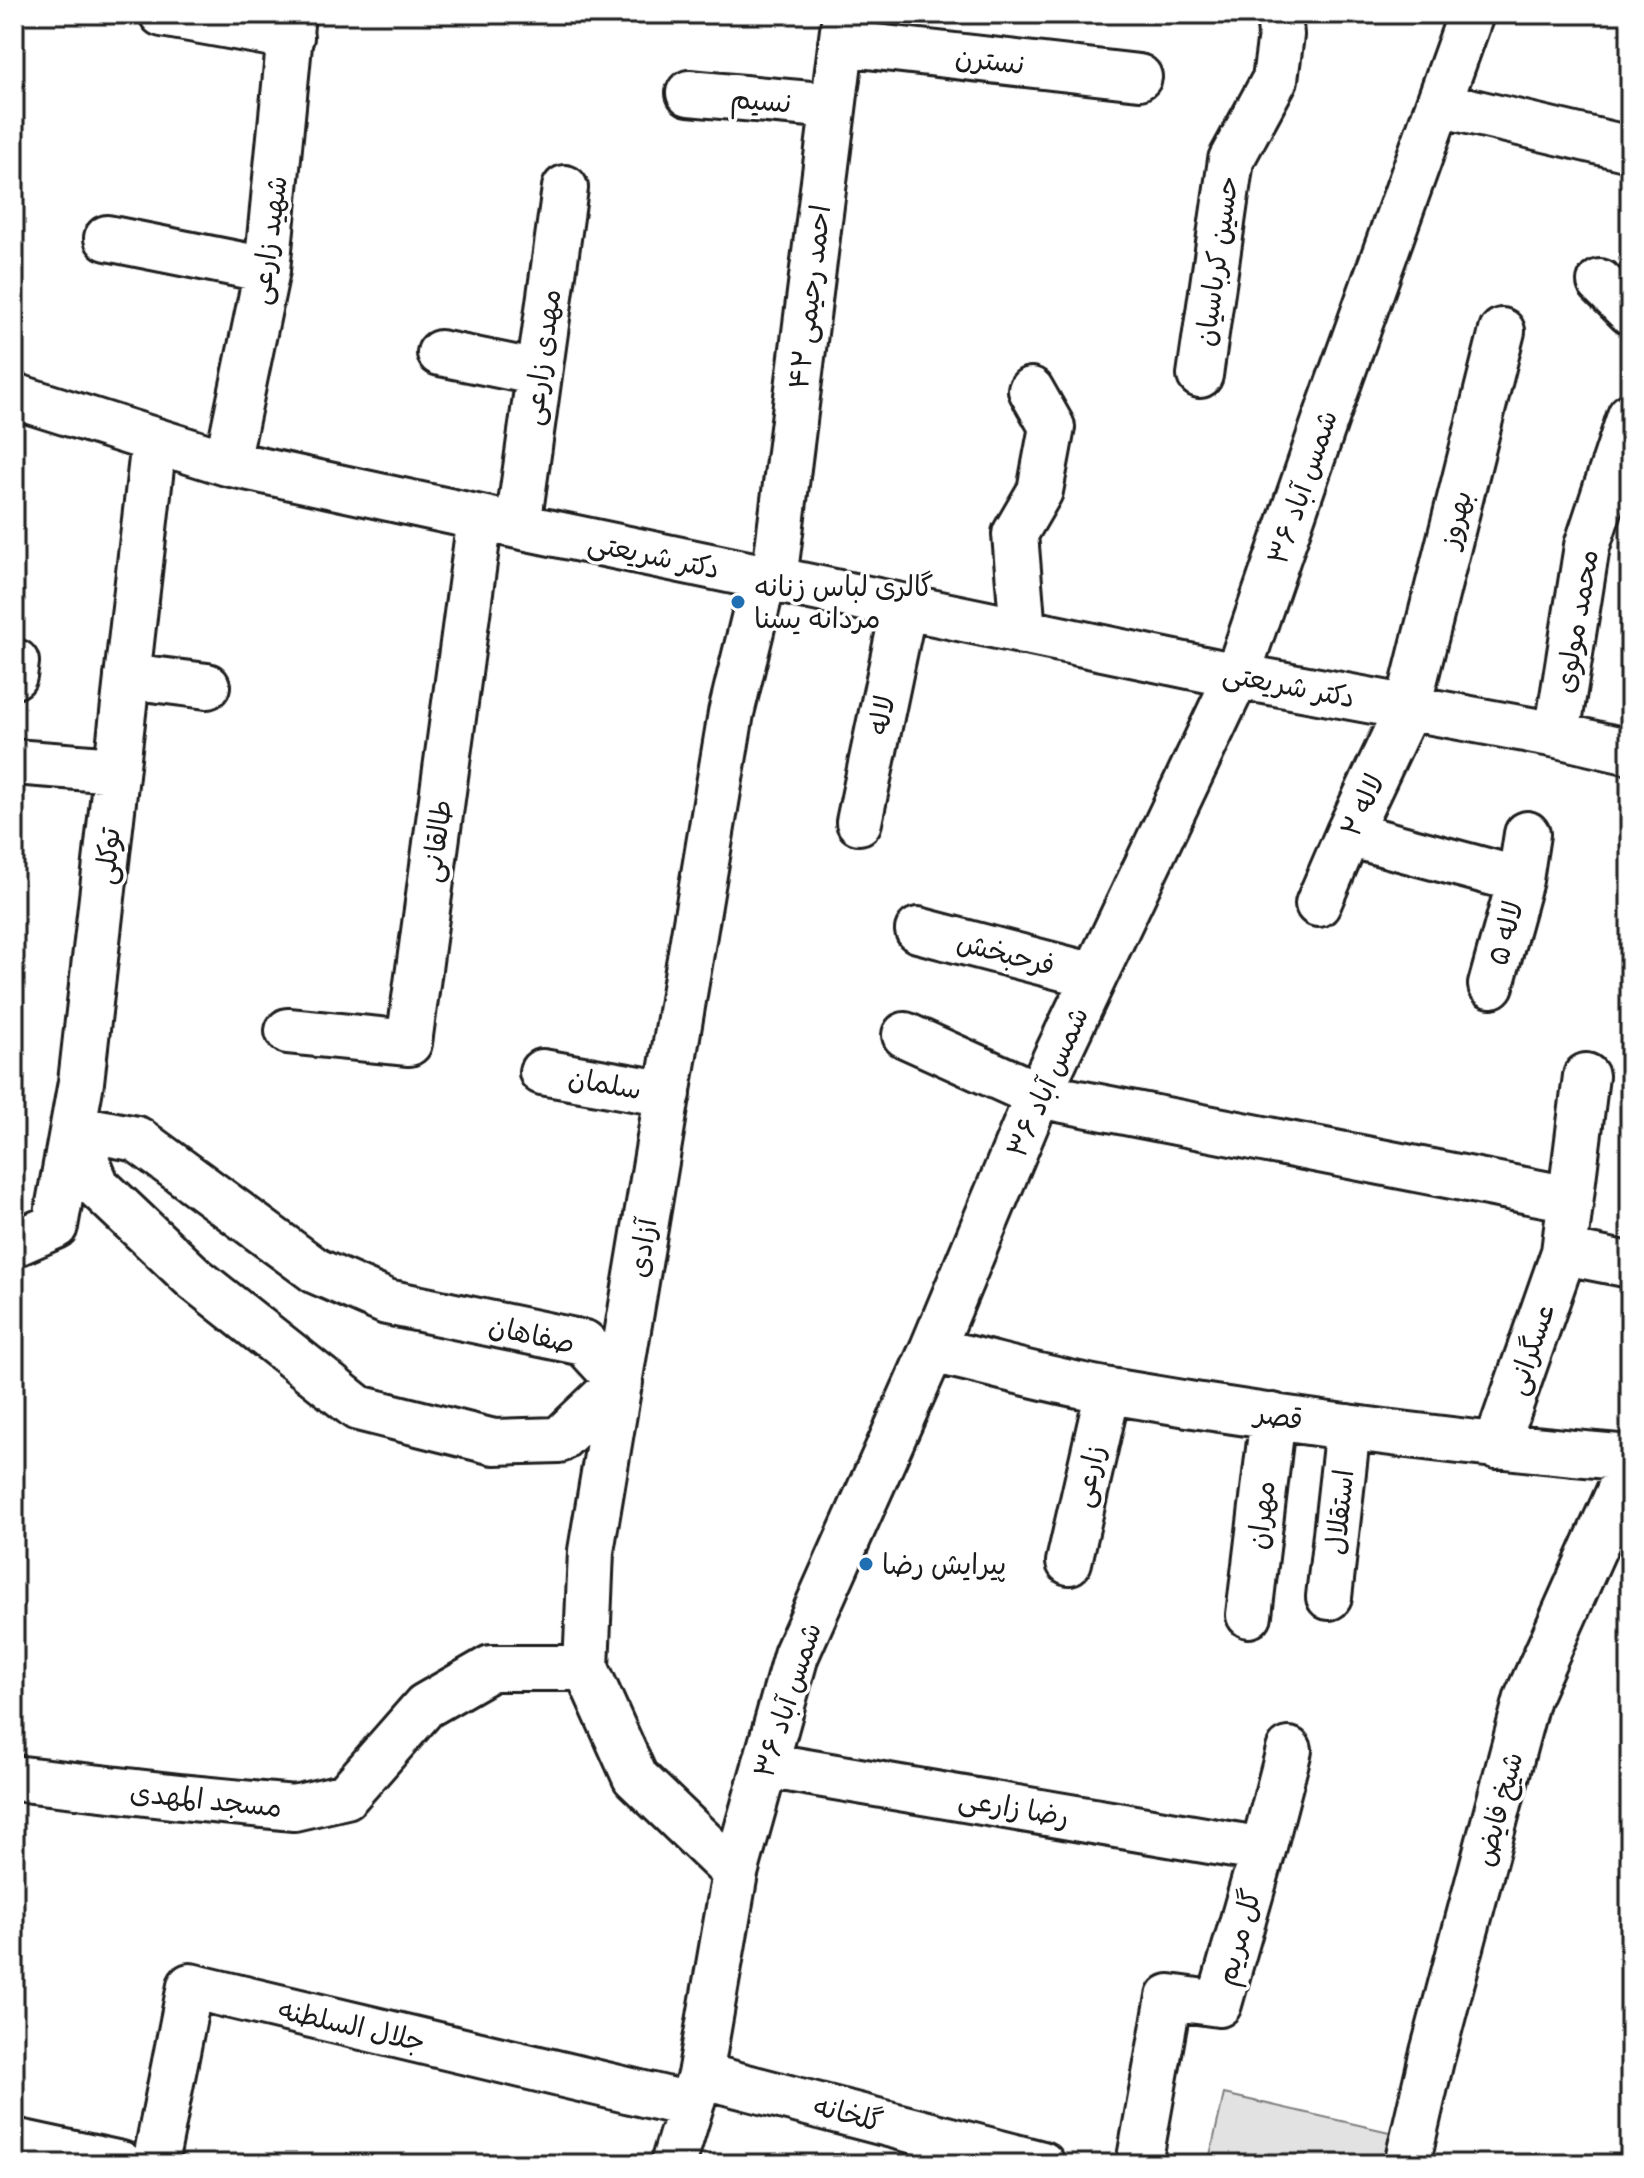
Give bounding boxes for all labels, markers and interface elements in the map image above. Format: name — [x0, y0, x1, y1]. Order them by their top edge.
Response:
street label: نسترن — [953, 39, 1027, 82]
street label: نسیم — [729, 80, 793, 125]
street label: شهید زارعی — [242, 173, 295, 307]
street label: حسین کرباسیان — [1187, 174, 1246, 349]
street label: ۴۲ احمد رحیمی — [781, 203, 838, 391]
street label: مهدی زارعی — [515, 287, 568, 428]
street label: شمس آباد ۳۶ — [1260, 405, 1345, 569]
street label: بهروز — [1431, 487, 1479, 553]
street label: دکتر شریعتی — [585, 524, 723, 587]
street label: محمد مولوی — [1547, 547, 1606, 696]
place label: گالری لباس زنانه مردانه یسنا — [754, 569, 934, 636]
marker: گالری لباس زنانه مردانه یسنا — [729, 593, 747, 611]
street label: دکتر شریعتی — [1220, 656, 1358, 715]
street label: لاله — [860, 692, 903, 738]
street label: لاله ۲ — [1333, 768, 1392, 842]
street label: طالقانی — [413, 797, 460, 885]
street label: توکلی — [87, 825, 128, 886]
street label: لاله ۵ — [1480, 897, 1531, 969]
street label: فرحبخش — [953, 924, 1059, 983]
street label: شمس آباد ۳۶ — [999, 1002, 1096, 1163]
street label: سلمان — [565, 1060, 644, 1107]
street label: آزادی — [621, 1215, 665, 1280]
street label: عسگرانی — [1499, 1299, 1562, 1399]
street label: صفاهان — [485, 1308, 578, 1361]
street label: قصر — [1250, 1395, 1305, 1438]
street label: زارعی — [1064, 1442, 1113, 1511]
street label: استقلال — [1318, 1468, 1361, 1556]
street label: مهران — [1240, 1479, 1283, 1551]
place label: پیرایش رضا — [882, 1547, 1006, 1583]
marker: پیرایش رضا — [857, 1555, 875, 1573]
street label: شمس آباد ۳۶ — [746, 1618, 829, 1782]
street label: شیخ فایض — [1466, 1748, 1531, 1870]
street label: مسجد المهدی — [128, 1774, 284, 1825]
street label: رضا زارعی — [956, 1781, 1072, 1834]
street label: گل مریم — [1208, 1885, 1273, 1990]
street label: جلال السلطنه — [275, 1992, 429, 2059]
street label: گلخانه — [809, 2087, 886, 2140]

